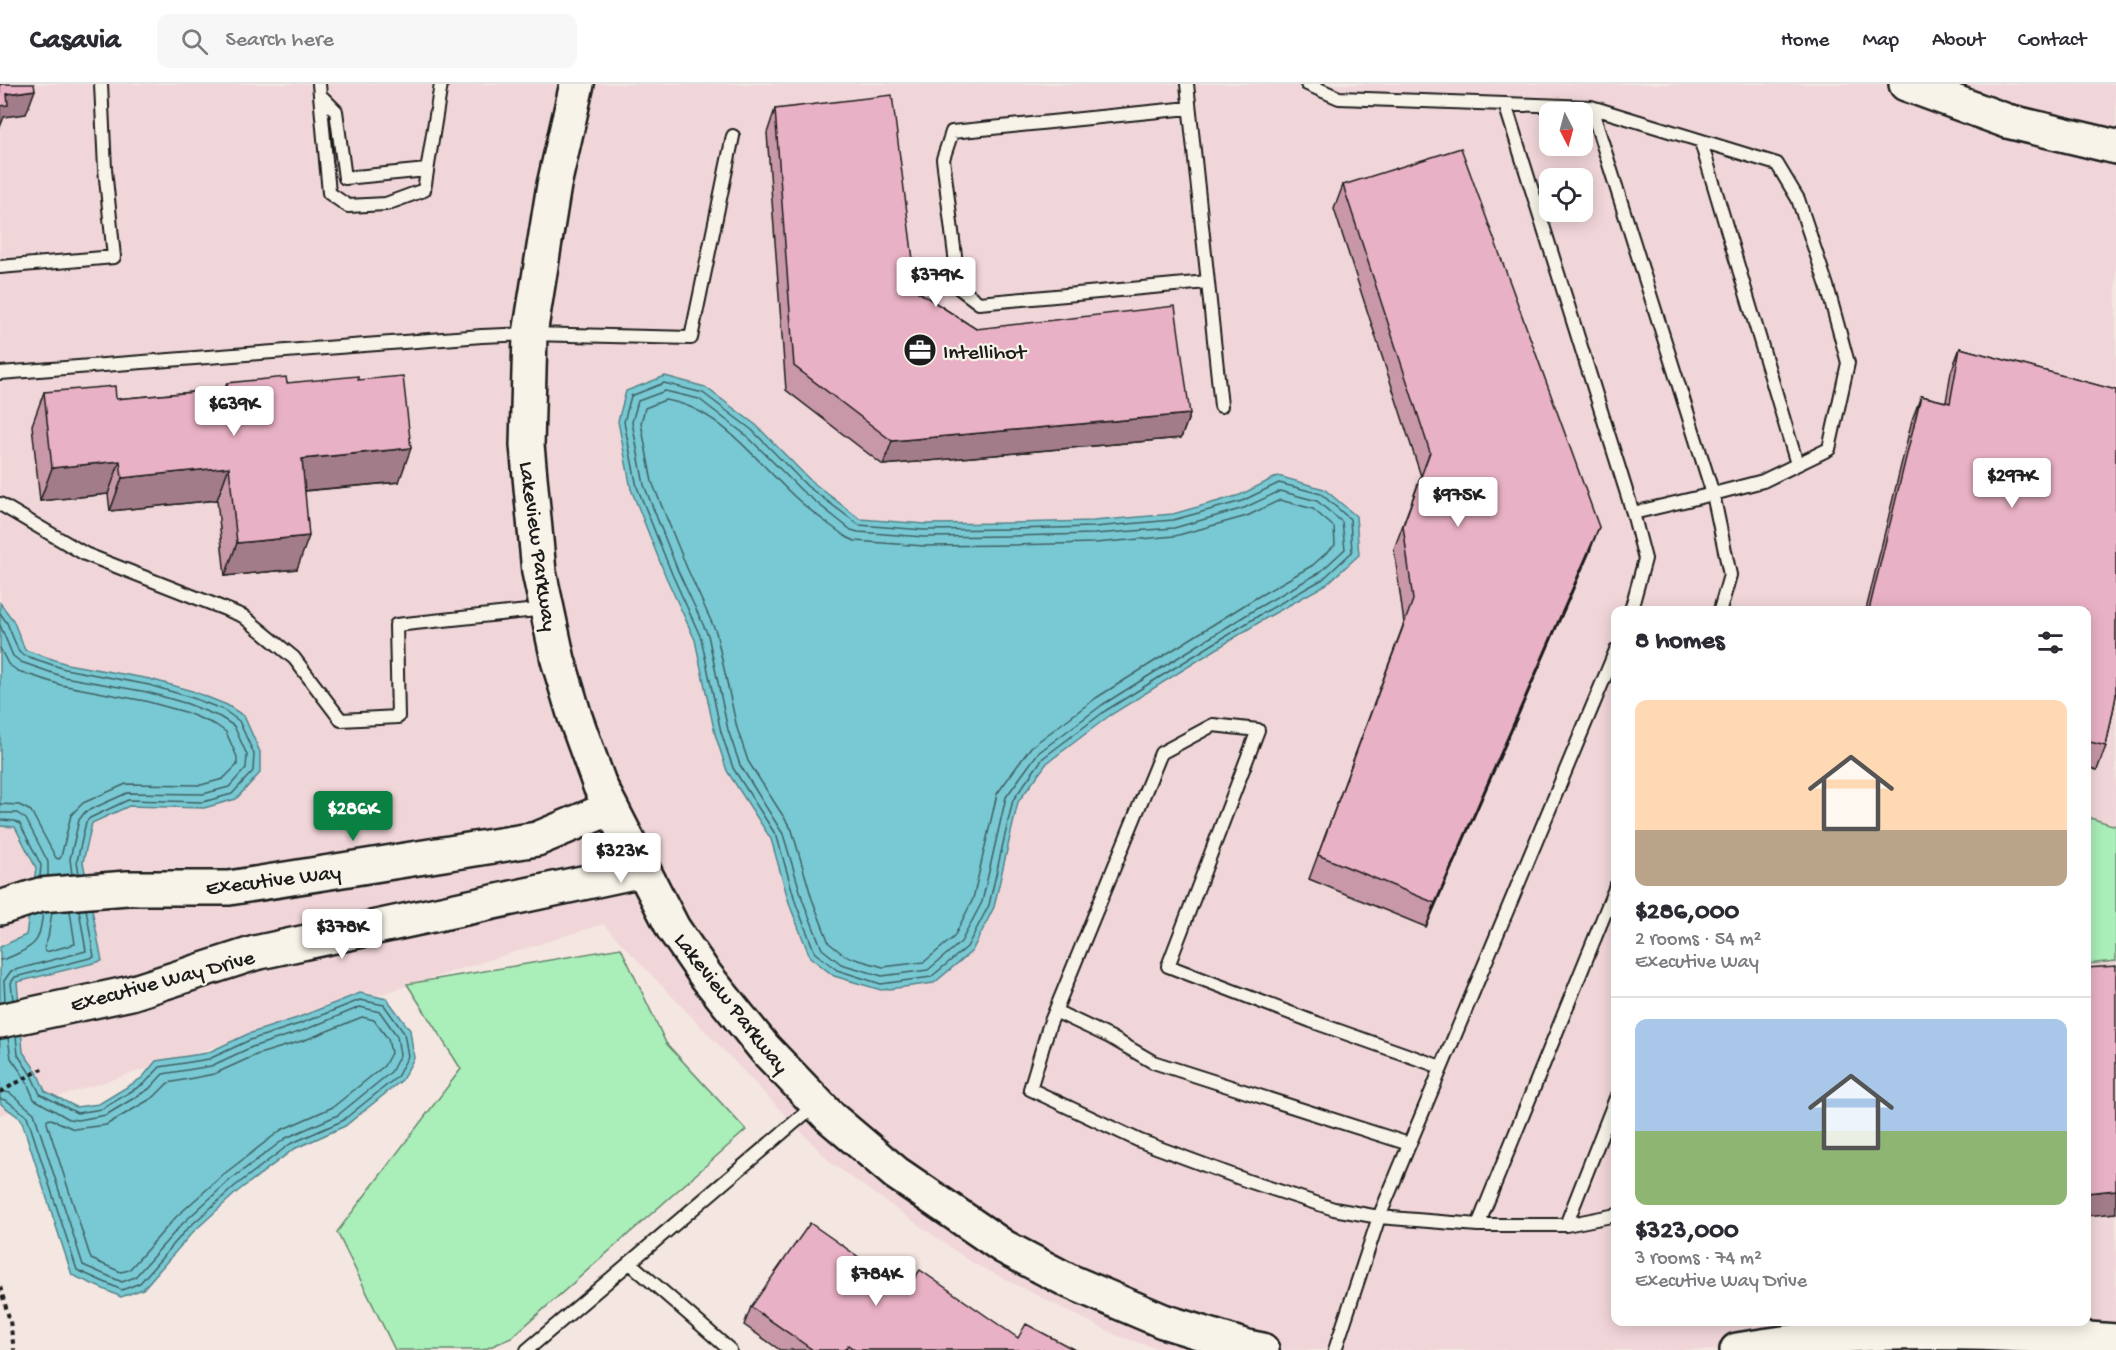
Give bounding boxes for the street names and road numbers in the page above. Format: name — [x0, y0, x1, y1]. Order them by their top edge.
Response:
street label: Lakeview Parkway — [511, 460, 561, 633]
street label: Executive Way — [204, 861, 343, 903]
street label: Lakeview Parkway — [667, 929, 793, 1080]
street label: Executive Way Drive — [68, 946, 258, 1020]

